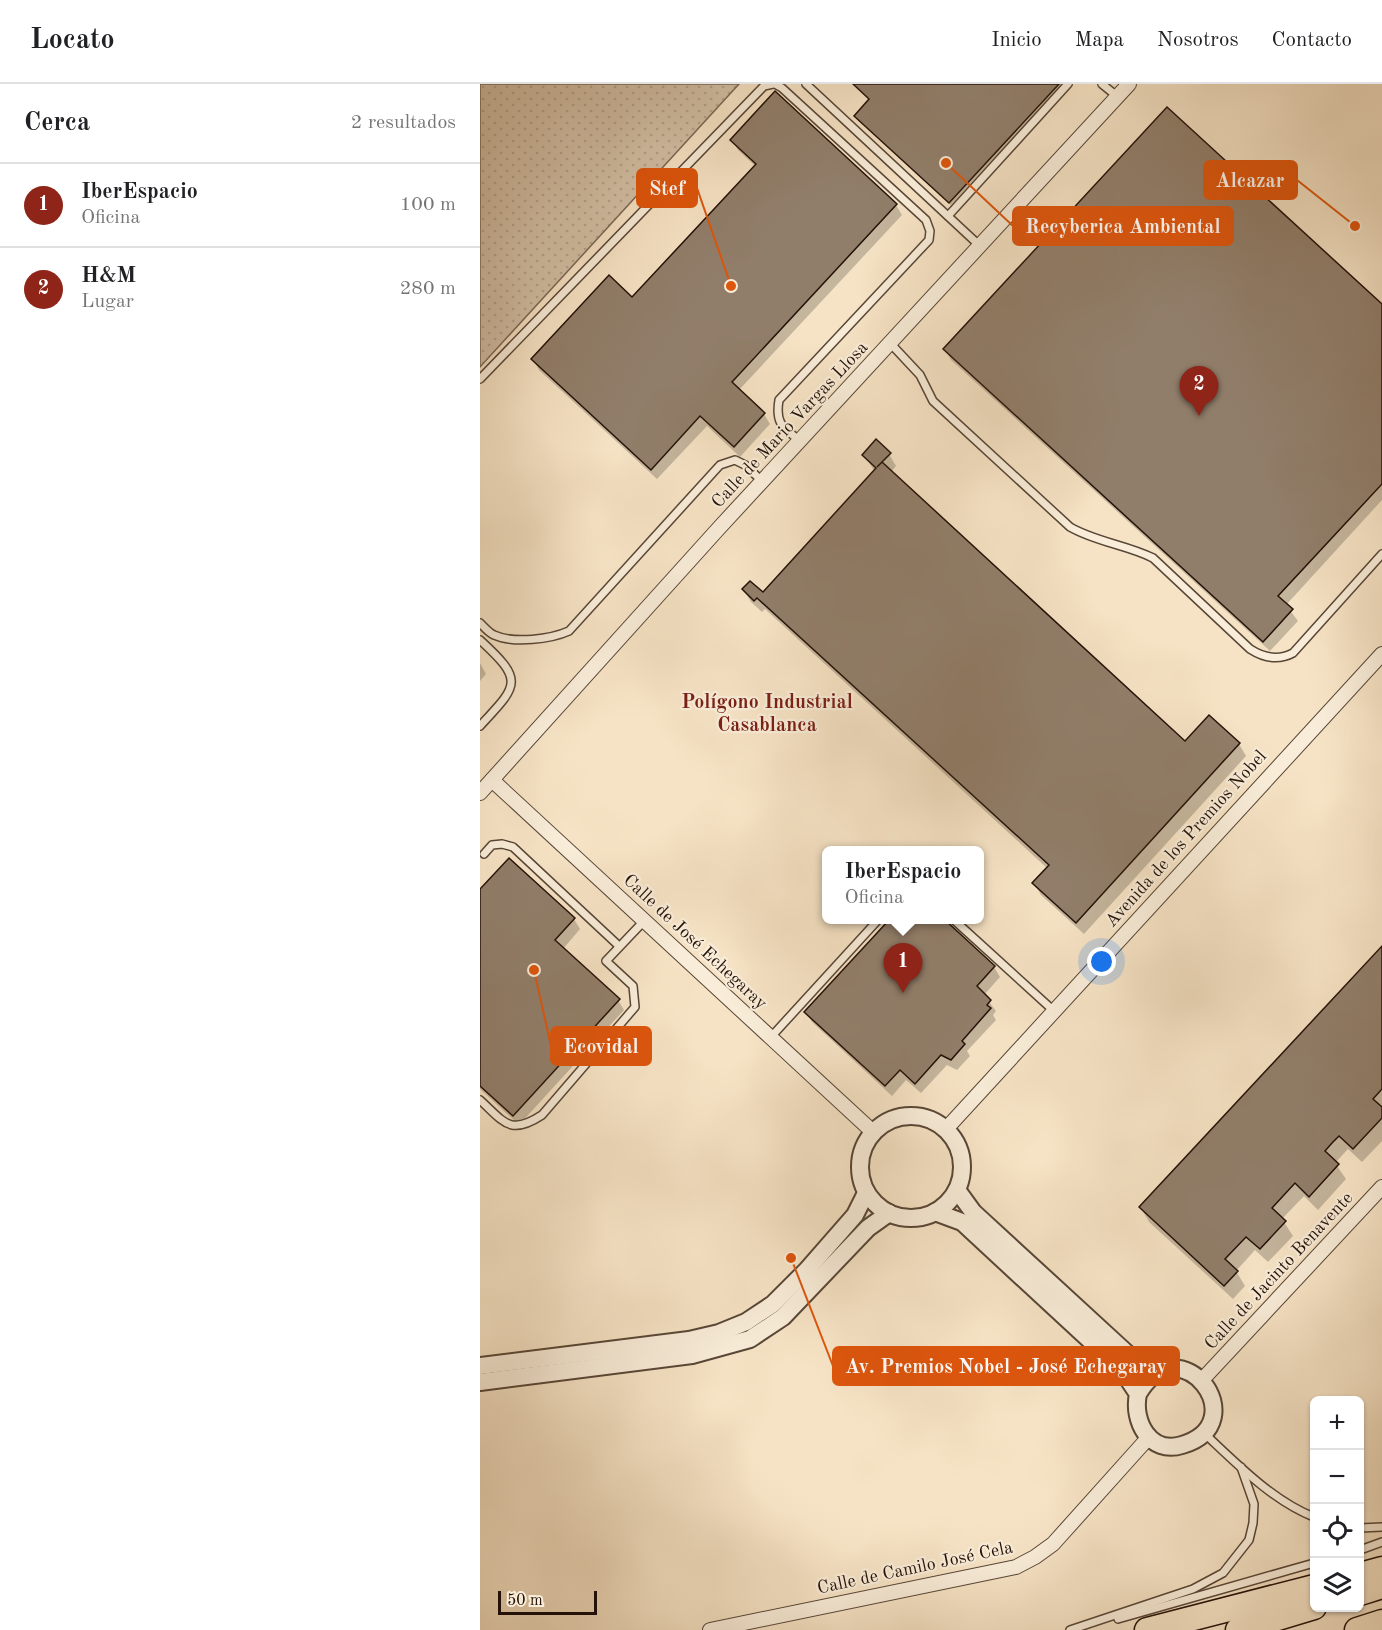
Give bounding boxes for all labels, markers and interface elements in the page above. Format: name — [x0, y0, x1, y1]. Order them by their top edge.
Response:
text: Locato — [30, 27, 115, 55]
text: Inicio — [991, 30, 1042, 51]
text: Mapa — [1075, 30, 1124, 51]
text: Nosotros — [1157, 30, 1239, 51]
text: Contacto — [1272, 30, 1352, 51]
text: Cerca — [24, 110, 90, 136]
text: 2 resultados — [351, 113, 456, 133]
callout: Alcazar — [1204, 161, 1297, 199]
callout: Stef — [637, 169, 697, 207]
text: Alcazar — [1216, 172, 1285, 192]
text: Stef — [649, 180, 687, 200]
text: IberEspacio — [81, 181, 198, 203]
text: 1 — [38, 195, 49, 215]
text: 100 m — [400, 195, 456, 215]
callout: Recyberica Ambiental — [1013, 207, 1233, 245]
text: Oficina — [81, 208, 140, 228]
text: Recyberica Ambiental — [1025, 218, 1221, 238]
text: H&M — [81, 265, 136, 287]
text: 2 — [38, 279, 49, 299]
text: 280 m — [400, 279, 456, 299]
text: Lugar — [81, 292, 134, 312]
street label: Calle de Mario Vargas Llosa — [709, 338, 872, 511]
pin: 2 — [1180, 366, 1218, 416]
district label: Polígono Industrial Casablanca — [681, 693, 853, 736]
street label: Avenida de los Premios Nobel — [1102, 747, 1270, 931]
popup — [822, 846, 984, 924]
text: IberEspacio — [845, 861, 961, 883]
street label: Calle de José Echegaray — [620, 871, 771, 1013]
text: Oficina — [845, 888, 904, 908]
pin: 1 — [884, 944, 922, 993]
your location — [1087, 947, 1116, 976]
callout: Ecovidal — [551, 1027, 651, 1065]
text: Ecovidal — [563, 1038, 639, 1058]
street label: Calle de Jacinto Benavente — [1201, 1189, 1357, 1353]
callout: Av. Premios Nobel - José Echegaray — [833, 1347, 1179, 1385]
text: Av. Premios Nobel - José Echegaray — [845, 1358, 1167, 1378]
map controls — [1310, 1396, 1364, 1612]
button: + — [1310, 1396, 1364, 1450]
button: − — [1310, 1450, 1364, 1504]
button: locate — [1310, 1504, 1364, 1558]
street label: Calle de Camilo José Cela — [816, 1538, 1015, 1598]
button: layers — [1310, 1558, 1364, 1612]
scale bar — [498, 1588, 597, 1616]
text: 50 m — [507, 1593, 543, 1609]

